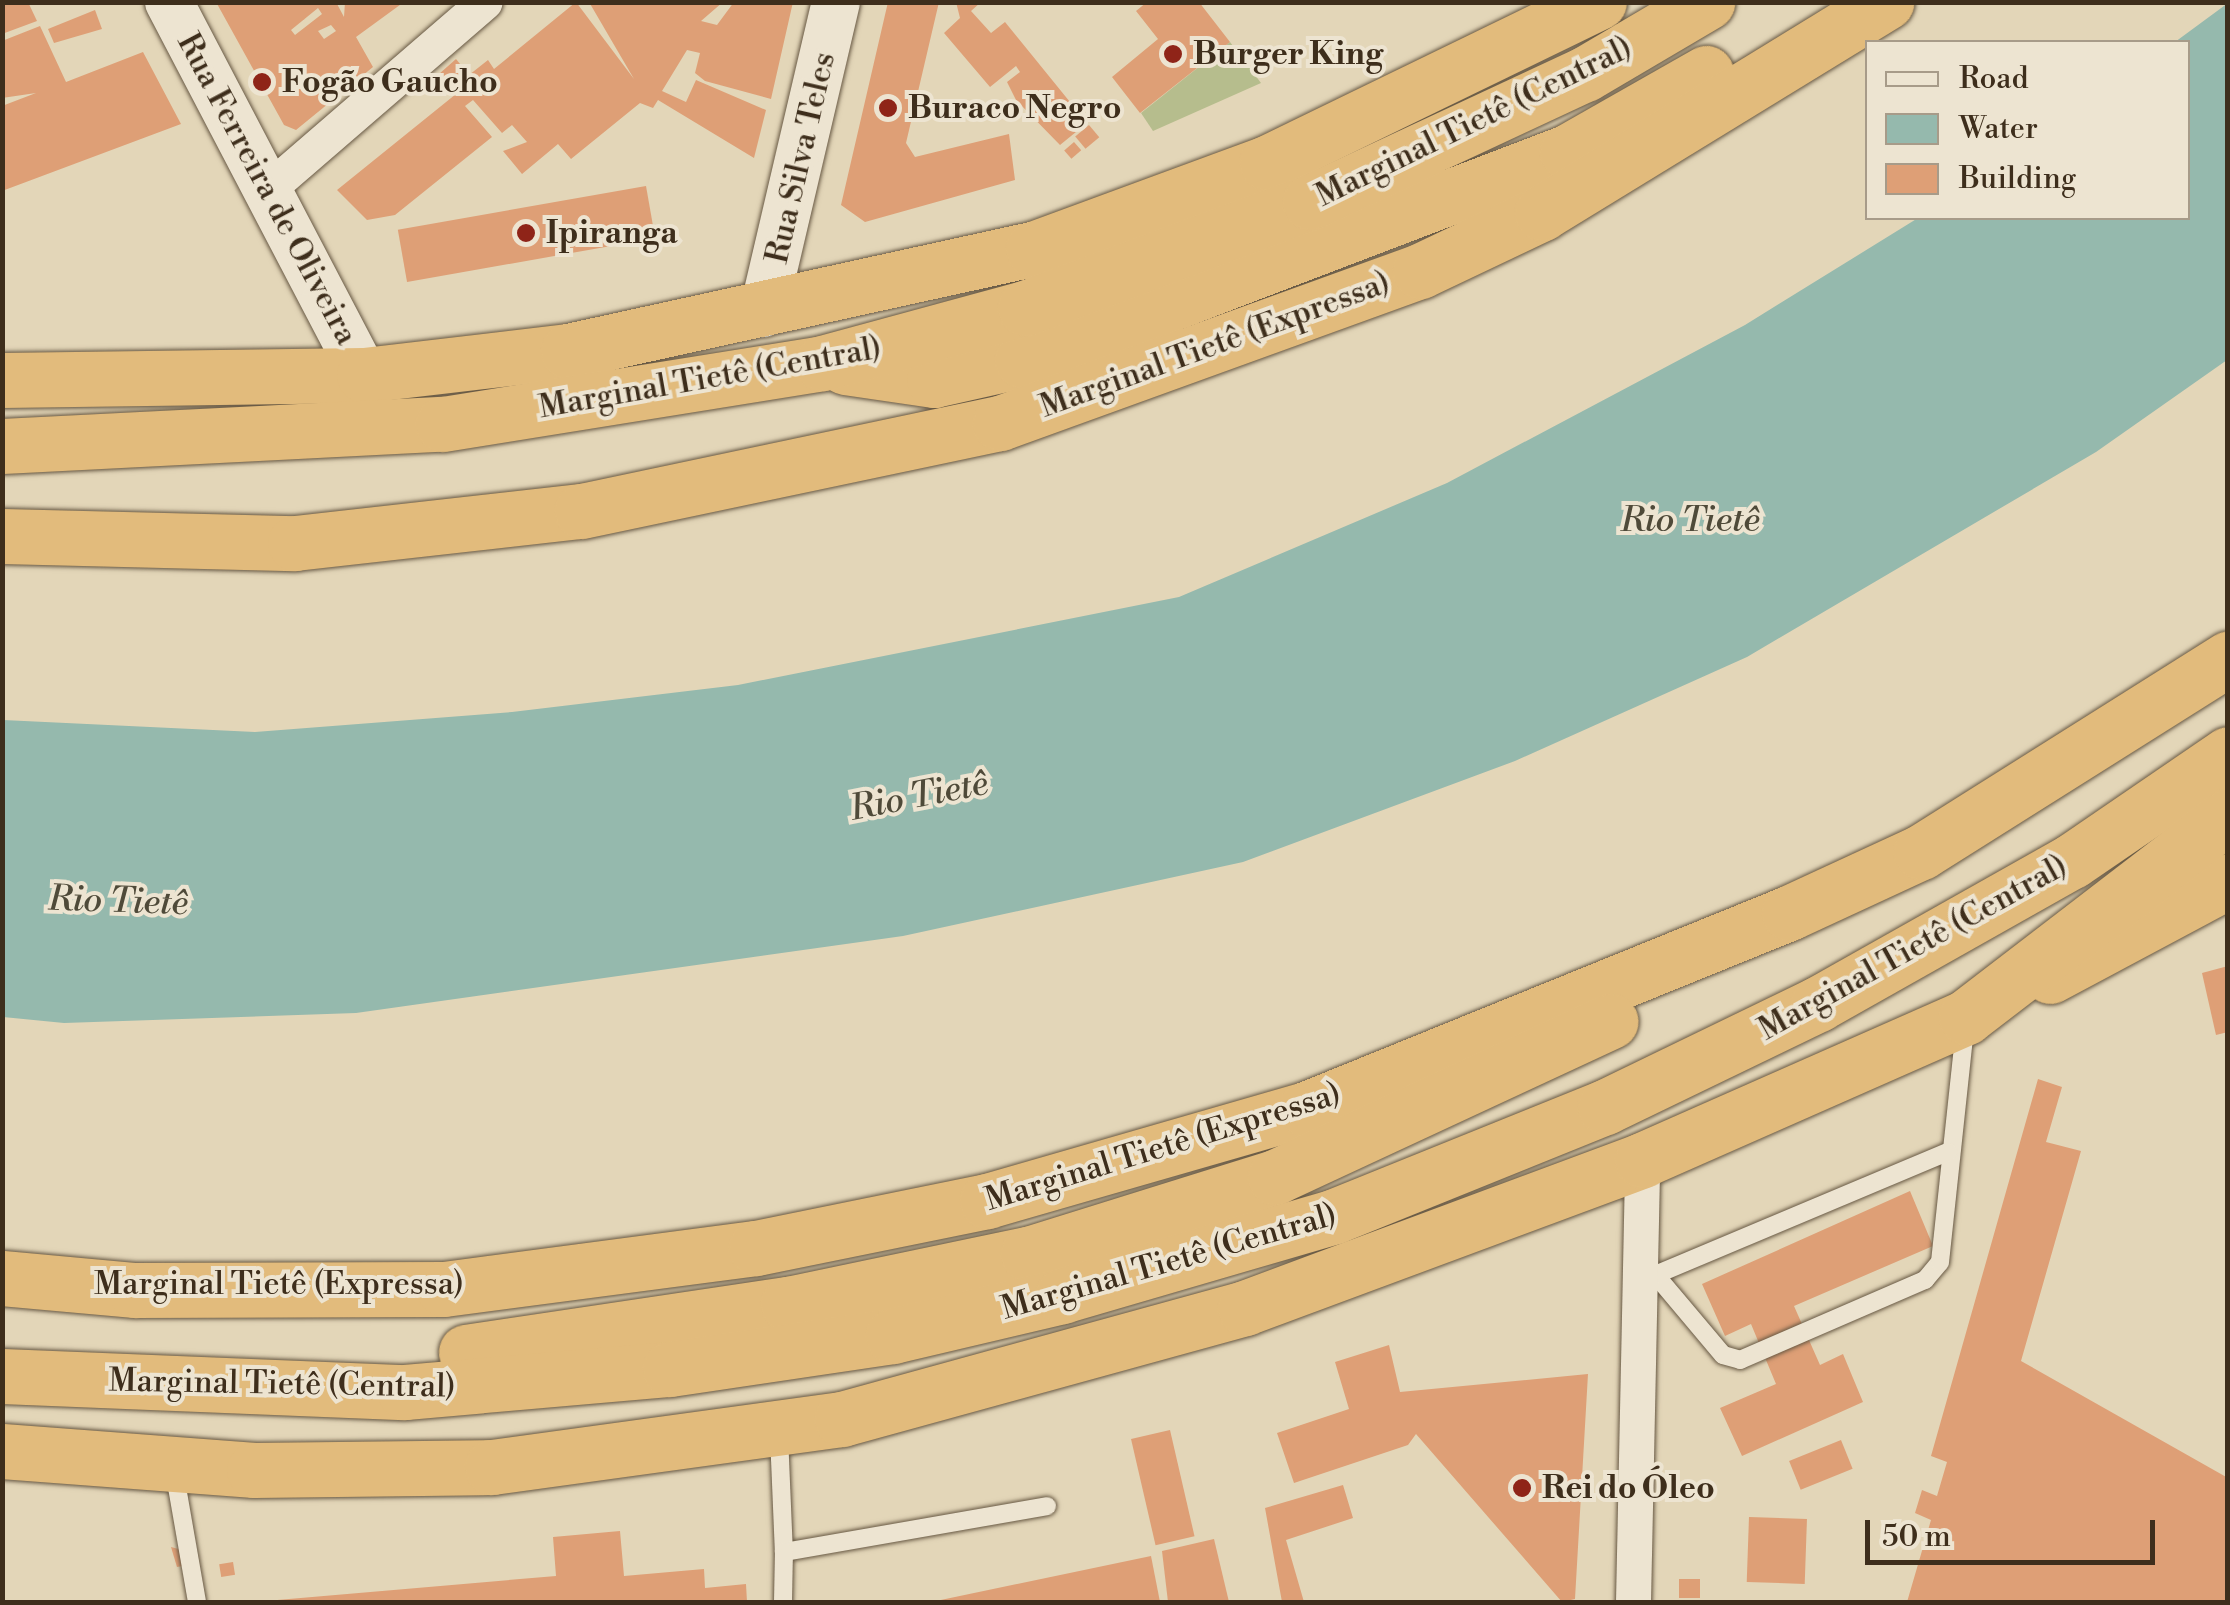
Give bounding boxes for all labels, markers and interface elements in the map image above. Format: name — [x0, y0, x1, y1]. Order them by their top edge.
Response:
street label: Rua Ferreira de Oliveira — [168, 27, 366, 351]
street label: Marginal Tietê (Central) — [1310, 29, 1638, 215]
place label: Burger King — [1193, 35, 1383, 73]
legend — [1865, 40, 2190, 220]
marker: Burger King — [1162, 43, 1184, 65]
street label: Rua Silva Teles — [758, 49, 844, 267]
text: Road — [1959, 60, 2029, 98]
place label: Fogão Gaucho — [282, 63, 498, 101]
marker: Fogão Gaucho — [251, 71, 273, 93]
place label: Buraco Negro — [908, 89, 1122, 127]
marker: Buraco Negro — [877, 97, 899, 119]
text: Water — [1959, 110, 2038, 148]
text: Building — [1959, 160, 2076, 198]
place label: Ipiranga — [546, 214, 678, 252]
marker: Ipiranga — [515, 222, 537, 244]
street label: Marginal Tietê (Expressa) — [1035, 264, 1395, 426]
street label: Marginal Tietê (Central) — [536, 329, 884, 427]
water label: Rio Tietê — [1620, 500, 1760, 542]
water label: Rio Tietê — [846, 763, 992, 831]
street label: Marginal Tietê (Central) — [1752, 847, 2074, 1049]
water label: Rio Tietê — [47, 879, 189, 925]
street label: Marginal Tietê (Expressa) — [981, 1075, 1345, 1219]
street label: Marginal Tietê (Central) — [997, 1196, 1341, 1328]
street label: Marginal Tietê (Expressa) — [94, 1265, 464, 1303]
street label: Marginal Tietê (Central) — [108, 1362, 456, 1406]
place label: Rei do Óleo — [1542, 1469, 1715, 1507]
marker: Rei do Óleo — [1511, 1477, 1533, 1499]
scale bar — [1870, 1500, 2160, 1562]
text: 50 m — [1882, 1518, 1951, 1556]

